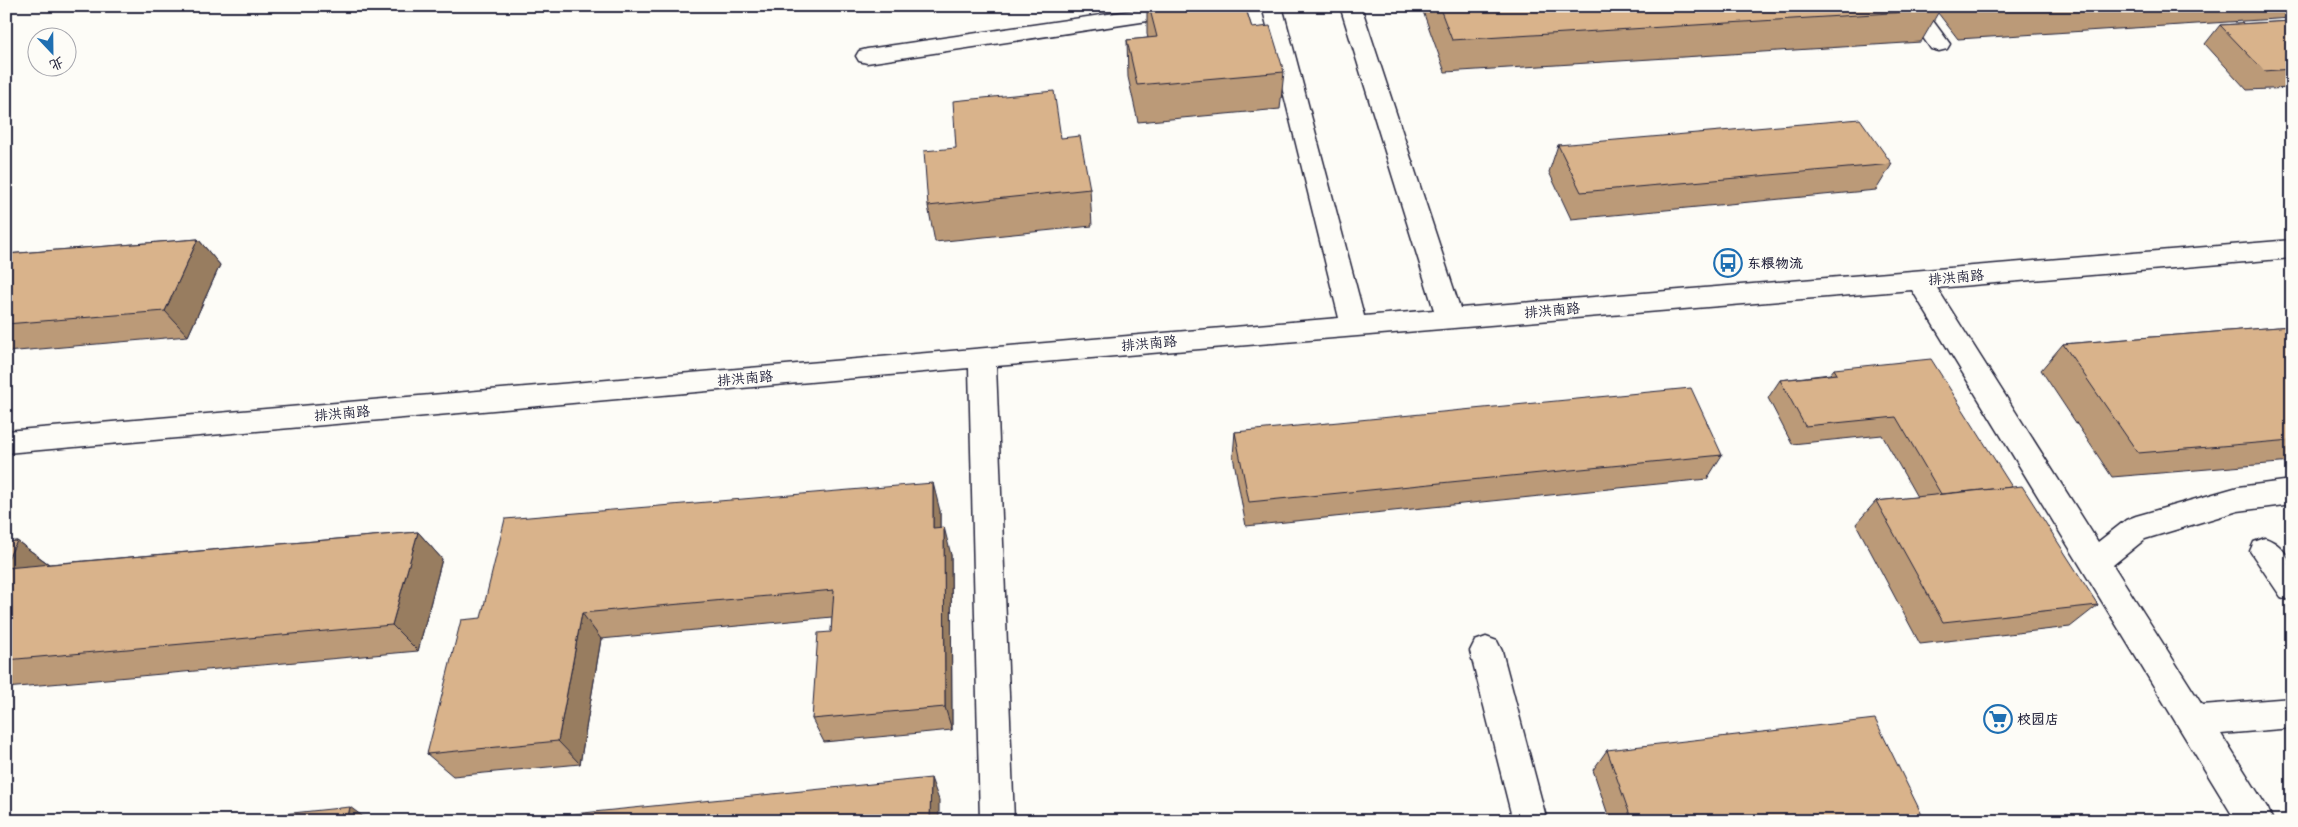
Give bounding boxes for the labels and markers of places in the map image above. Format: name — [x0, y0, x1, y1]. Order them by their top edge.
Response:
bus stop icon: 东粮物流 — [1713, 248, 1743, 278]
place label: 东粮物流 — [1747, 254, 1803, 274]
supermarket icon: 校园店 — [1983, 704, 2013, 734]
place label: 校园店 — [2017, 710, 2059, 730]

